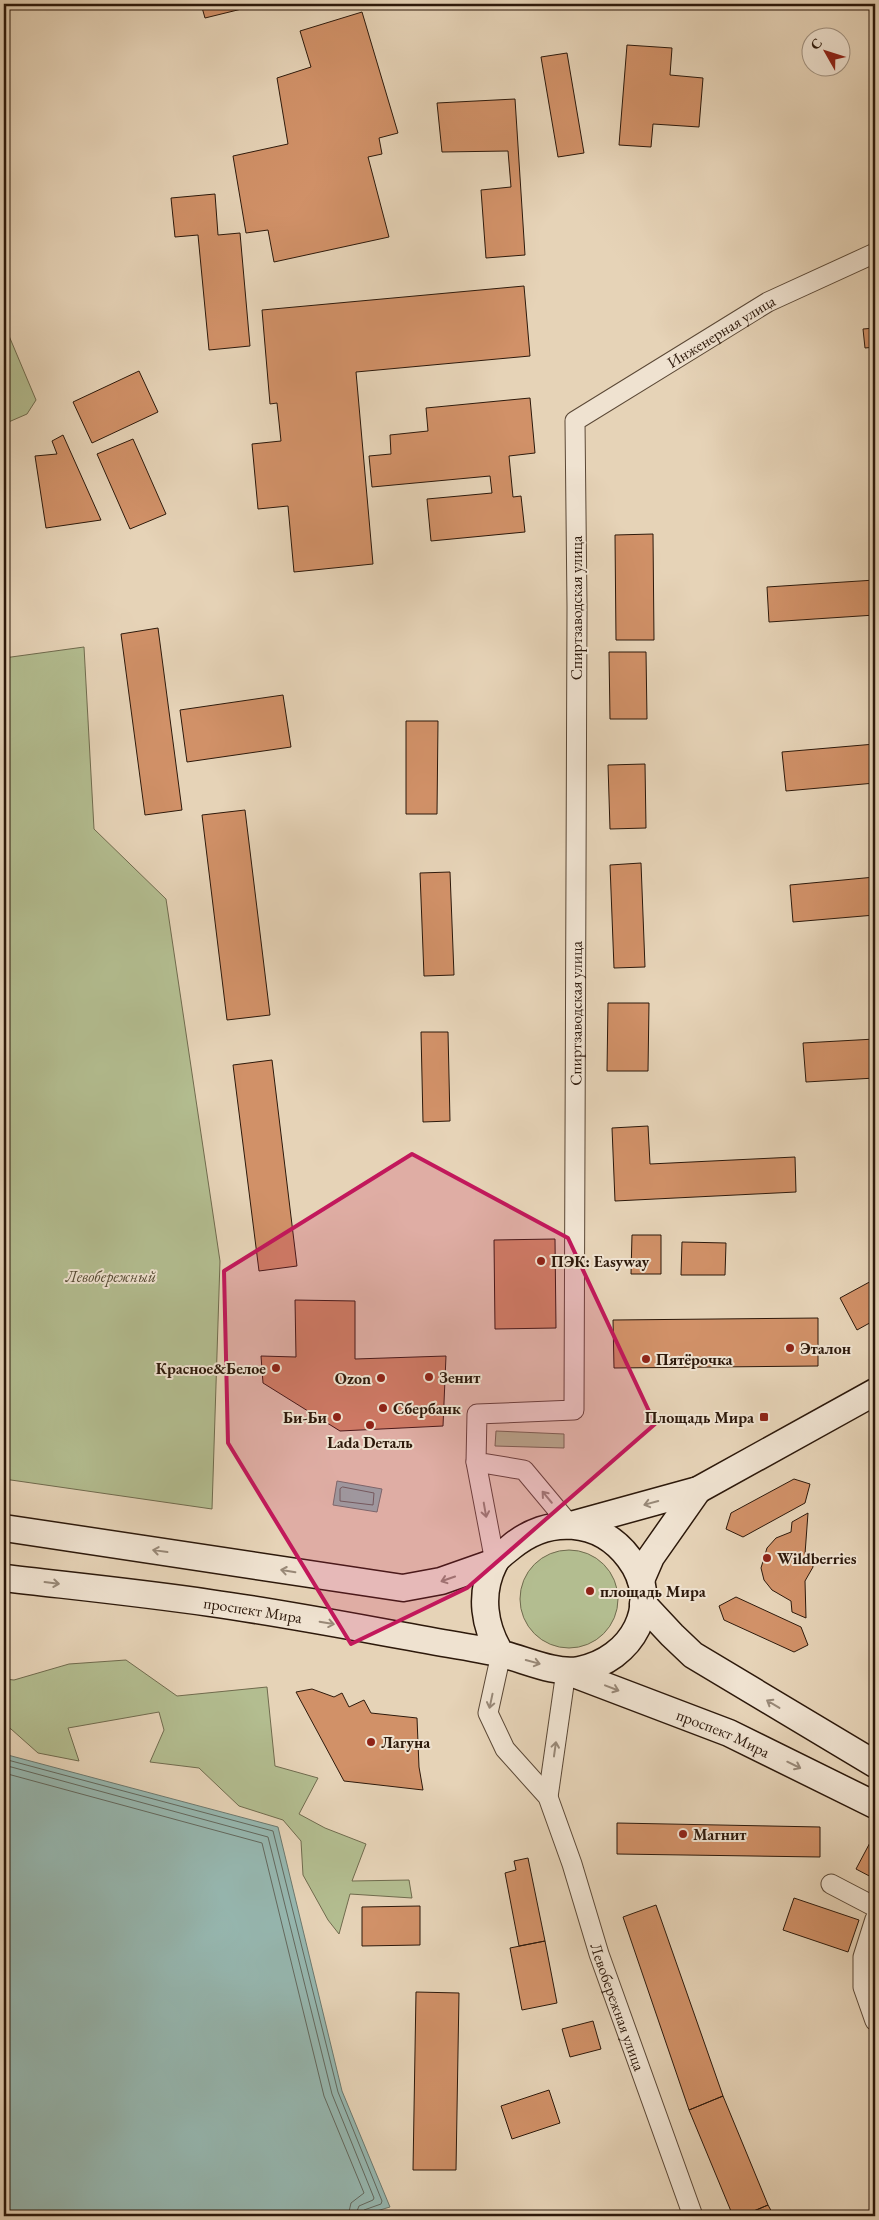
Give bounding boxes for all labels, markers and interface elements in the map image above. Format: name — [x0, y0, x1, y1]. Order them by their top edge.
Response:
north arrow — [802, 28, 852, 78]
text: С — [806, 34, 826, 53]
street label: Инженерная улица — [663, 289, 779, 372]
street label: Спиртзаводская улица — [566, 535, 587, 680]
street label: Спиртзаводская улица — [565, 940, 586, 1086]
place label: ПЭК: Easyway — [551, 1251, 650, 1272]
marker: ПЭК: Easyway — [535, 1255, 547, 1267]
park label: Левобережный — [65, 1266, 156, 1287]
place label: Эталон — [800, 1338, 851, 1359]
marker: Эталон — [784, 1342, 796, 1354]
place label: Пятёрочка — [656, 1349, 734, 1370]
marker: Пятёрочка — [640, 1353, 652, 1365]
place label: Красное&Белое — [156, 1358, 266, 1379]
marker: Красное&Белое — [270, 1362, 282, 1374]
place label: Зенит — [439, 1367, 481, 1388]
place label: Ozon — [335, 1368, 371, 1389]
marker: Зенит — [423, 1371, 435, 1383]
marker: Ozon — [375, 1372, 387, 1384]
place label: Сбербанк — [393, 1398, 461, 1419]
marker: Сбербанк — [377, 1402, 389, 1414]
place label: Би-Би — [283, 1407, 328, 1428]
place label: Площадь Мира — [645, 1407, 755, 1428]
marker: Би-Би — [331, 1411, 343, 1423]
marker: Площадь Мира — [758, 1411, 770, 1423]
marker: Lada Dеталь — [364, 1419, 376, 1431]
place label: Lada Dеталь — [327, 1432, 413, 1453]
one-way arrow — [542, 1491, 553, 1504]
one-way arrow — [643, 1499, 659, 1508]
one-way arrow — [480, 1502, 490, 1518]
one-way arrow — [153, 1546, 169, 1556]
place label: Wildberries — [777, 1548, 857, 1569]
marker: Wildberries — [761, 1552, 773, 1564]
one-way arrow — [281, 1565, 297, 1575]
one-way arrow — [441, 1574, 457, 1584]
one-way arrow — [44, 1579, 60, 1589]
place label: площадь Мира — [600, 1581, 707, 1602]
marker: площадь Мира — [584, 1585, 596, 1597]
street label: проспект Мира — [202, 1592, 305, 1628]
one-way arrow — [319, 1618, 335, 1628]
one-way arrow — [525, 1658, 541, 1668]
one-way arrow — [604, 1684, 619, 1694]
one-way arrow — [486, 1693, 495, 1709]
one-way arrow — [767, 1698, 781, 1708]
street label: проспект Мира — [674, 1704, 774, 1762]
place label: Лагуна — [381, 1732, 431, 1753]
marker: Лагуна — [365, 1736, 377, 1748]
one-way arrow — [550, 1742, 560, 1758]
one-way arrow — [786, 1761, 801, 1770]
place label: Магнит — [693, 1824, 747, 1845]
marker: Магнит — [677, 1828, 689, 1840]
street label: Левобережная улица — [586, 1941, 651, 2074]

